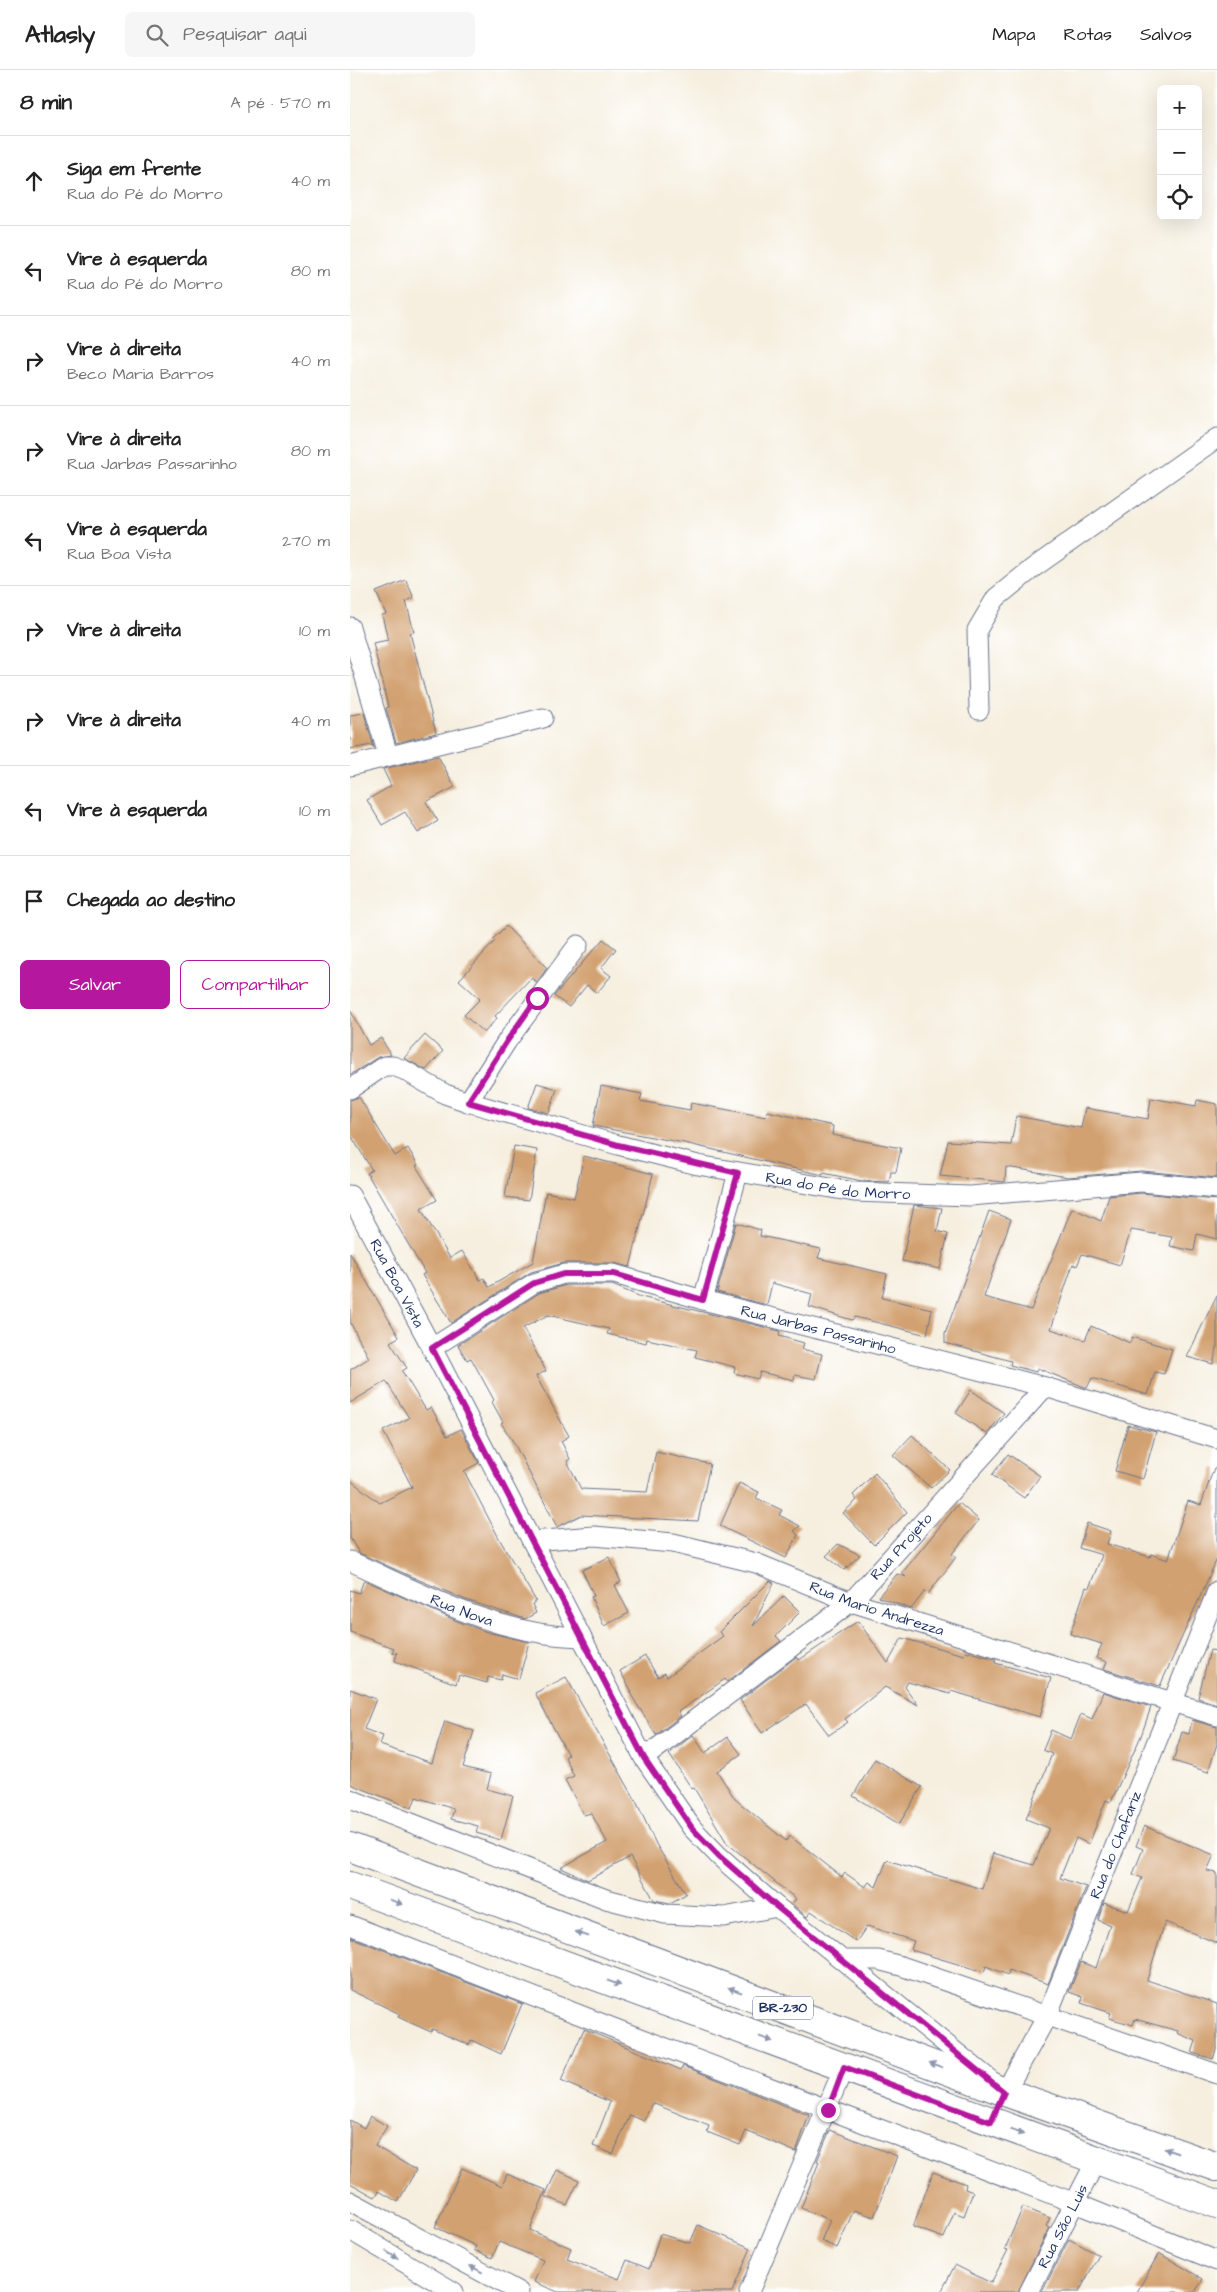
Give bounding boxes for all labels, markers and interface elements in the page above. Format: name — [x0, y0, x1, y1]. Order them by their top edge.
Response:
search box — [125, 12, 475, 57]
text: Atlasly — [25, 18, 95, 52]
icon: search — [143, 21, 171, 49]
text: Pesquisar aqui — [183, 21, 307, 48]
text: Mapa — [992, 22, 1036, 47]
text: Rotas — [1064, 22, 1112, 47]
text: Salvos — [1140, 22, 1192, 47]
map controls — [1157, 85, 1202, 220]
button: + — [1157, 85, 1202, 130]
text: 8 min — [20, 88, 72, 117]
text: A pé · 570 m — [231, 92, 330, 114]
button: − — [1157, 130, 1202, 175]
text: Siga em frente — [67, 156, 201, 183]
icon: ahead — [20, 167, 48, 195]
text: 40 m — [290, 170, 330, 192]
button: locate — [1157, 175, 1202, 220]
text: Rua do Pé do Morro — [67, 183, 222, 205]
text: Vire à esquerda — [67, 246, 207, 273]
icon: left — [20, 257, 48, 285]
text: 80 m — [291, 260, 330, 282]
text: Rua do Pé do Morro — [67, 273, 222, 295]
text: Vire à direita — [67, 336, 181, 363]
icon: right — [20, 347, 48, 375]
text: 40 m — [290, 350, 330, 372]
text: Beco Maria Barros — [67, 363, 214, 385]
text: Vire à direita — [67, 426, 181, 453]
icon: right — [20, 437, 48, 465]
text: 80 m — [291, 440, 330, 462]
text: Rua Jarbas Passarinho — [67, 453, 237, 475]
text: Vire à esquerda — [67, 516, 207, 543]
icon: left — [20, 527, 48, 555]
text: 270 m — [282, 530, 330, 552]
text: Rua Boa Vista — [67, 543, 171, 565]
icon: right — [20, 617, 48, 645]
text: Vire à direita — [67, 617, 181, 644]
text: 10 m — [299, 620, 330, 642]
icon: right — [20, 707, 48, 735]
text: Vire à direita — [67, 707, 181, 734]
text: 40 m — [290, 710, 330, 732]
icon: left — [20, 797, 48, 825]
text: Vire à esquerda — [67, 797, 207, 824]
text: 10 m — [299, 800, 330, 822]
icon: arrive — [20, 887, 48, 915]
text: Chegada ao destino — [67, 887, 235, 914]
button: Salvar — [20, 960, 170, 1009]
button: Compartilhar — [180, 960, 330, 1009]
route start — [526, 987, 549, 1010]
street label: Rua do Pé do Morro — [764, 1166, 911, 1204]
street label: Rua Boa Vista — [365, 1235, 430, 1331]
street label: Rua Jarbas Passarinho — [739, 1300, 899, 1359]
street label: Rua Projeto — [865, 1508, 937, 1585]
street label: Rua Mario Andrezza — [806, 1576, 947, 1641]
street label: Rua Nova — [427, 1588, 496, 1632]
street label: Rua do Chafariz — [1084, 1787, 1147, 1902]
one-way arrow — [389, 1898, 404, 1906]
one-way arrow — [575, 1930, 590, 1937]
one-way arrow — [607, 1979, 621, 1987]
one-way arrow — [727, 1986, 742, 1994]
road number: BR-230 — [753, 1996, 813, 2020]
one-way arrow — [759, 2036, 774, 2043]
one-way arrow — [928, 2061, 943, 2069]
route end — [817, 2099, 840, 2122]
one-way arrow — [1010, 2128, 1025, 2136]
one-way arrow — [1163, 2147, 1178, 2155]
street label: Rua São Luis — [1033, 2180, 1093, 2272]
one-way arrow — [385, 2250, 398, 2259]
one-way arrow — [469, 2265, 484, 2273]

